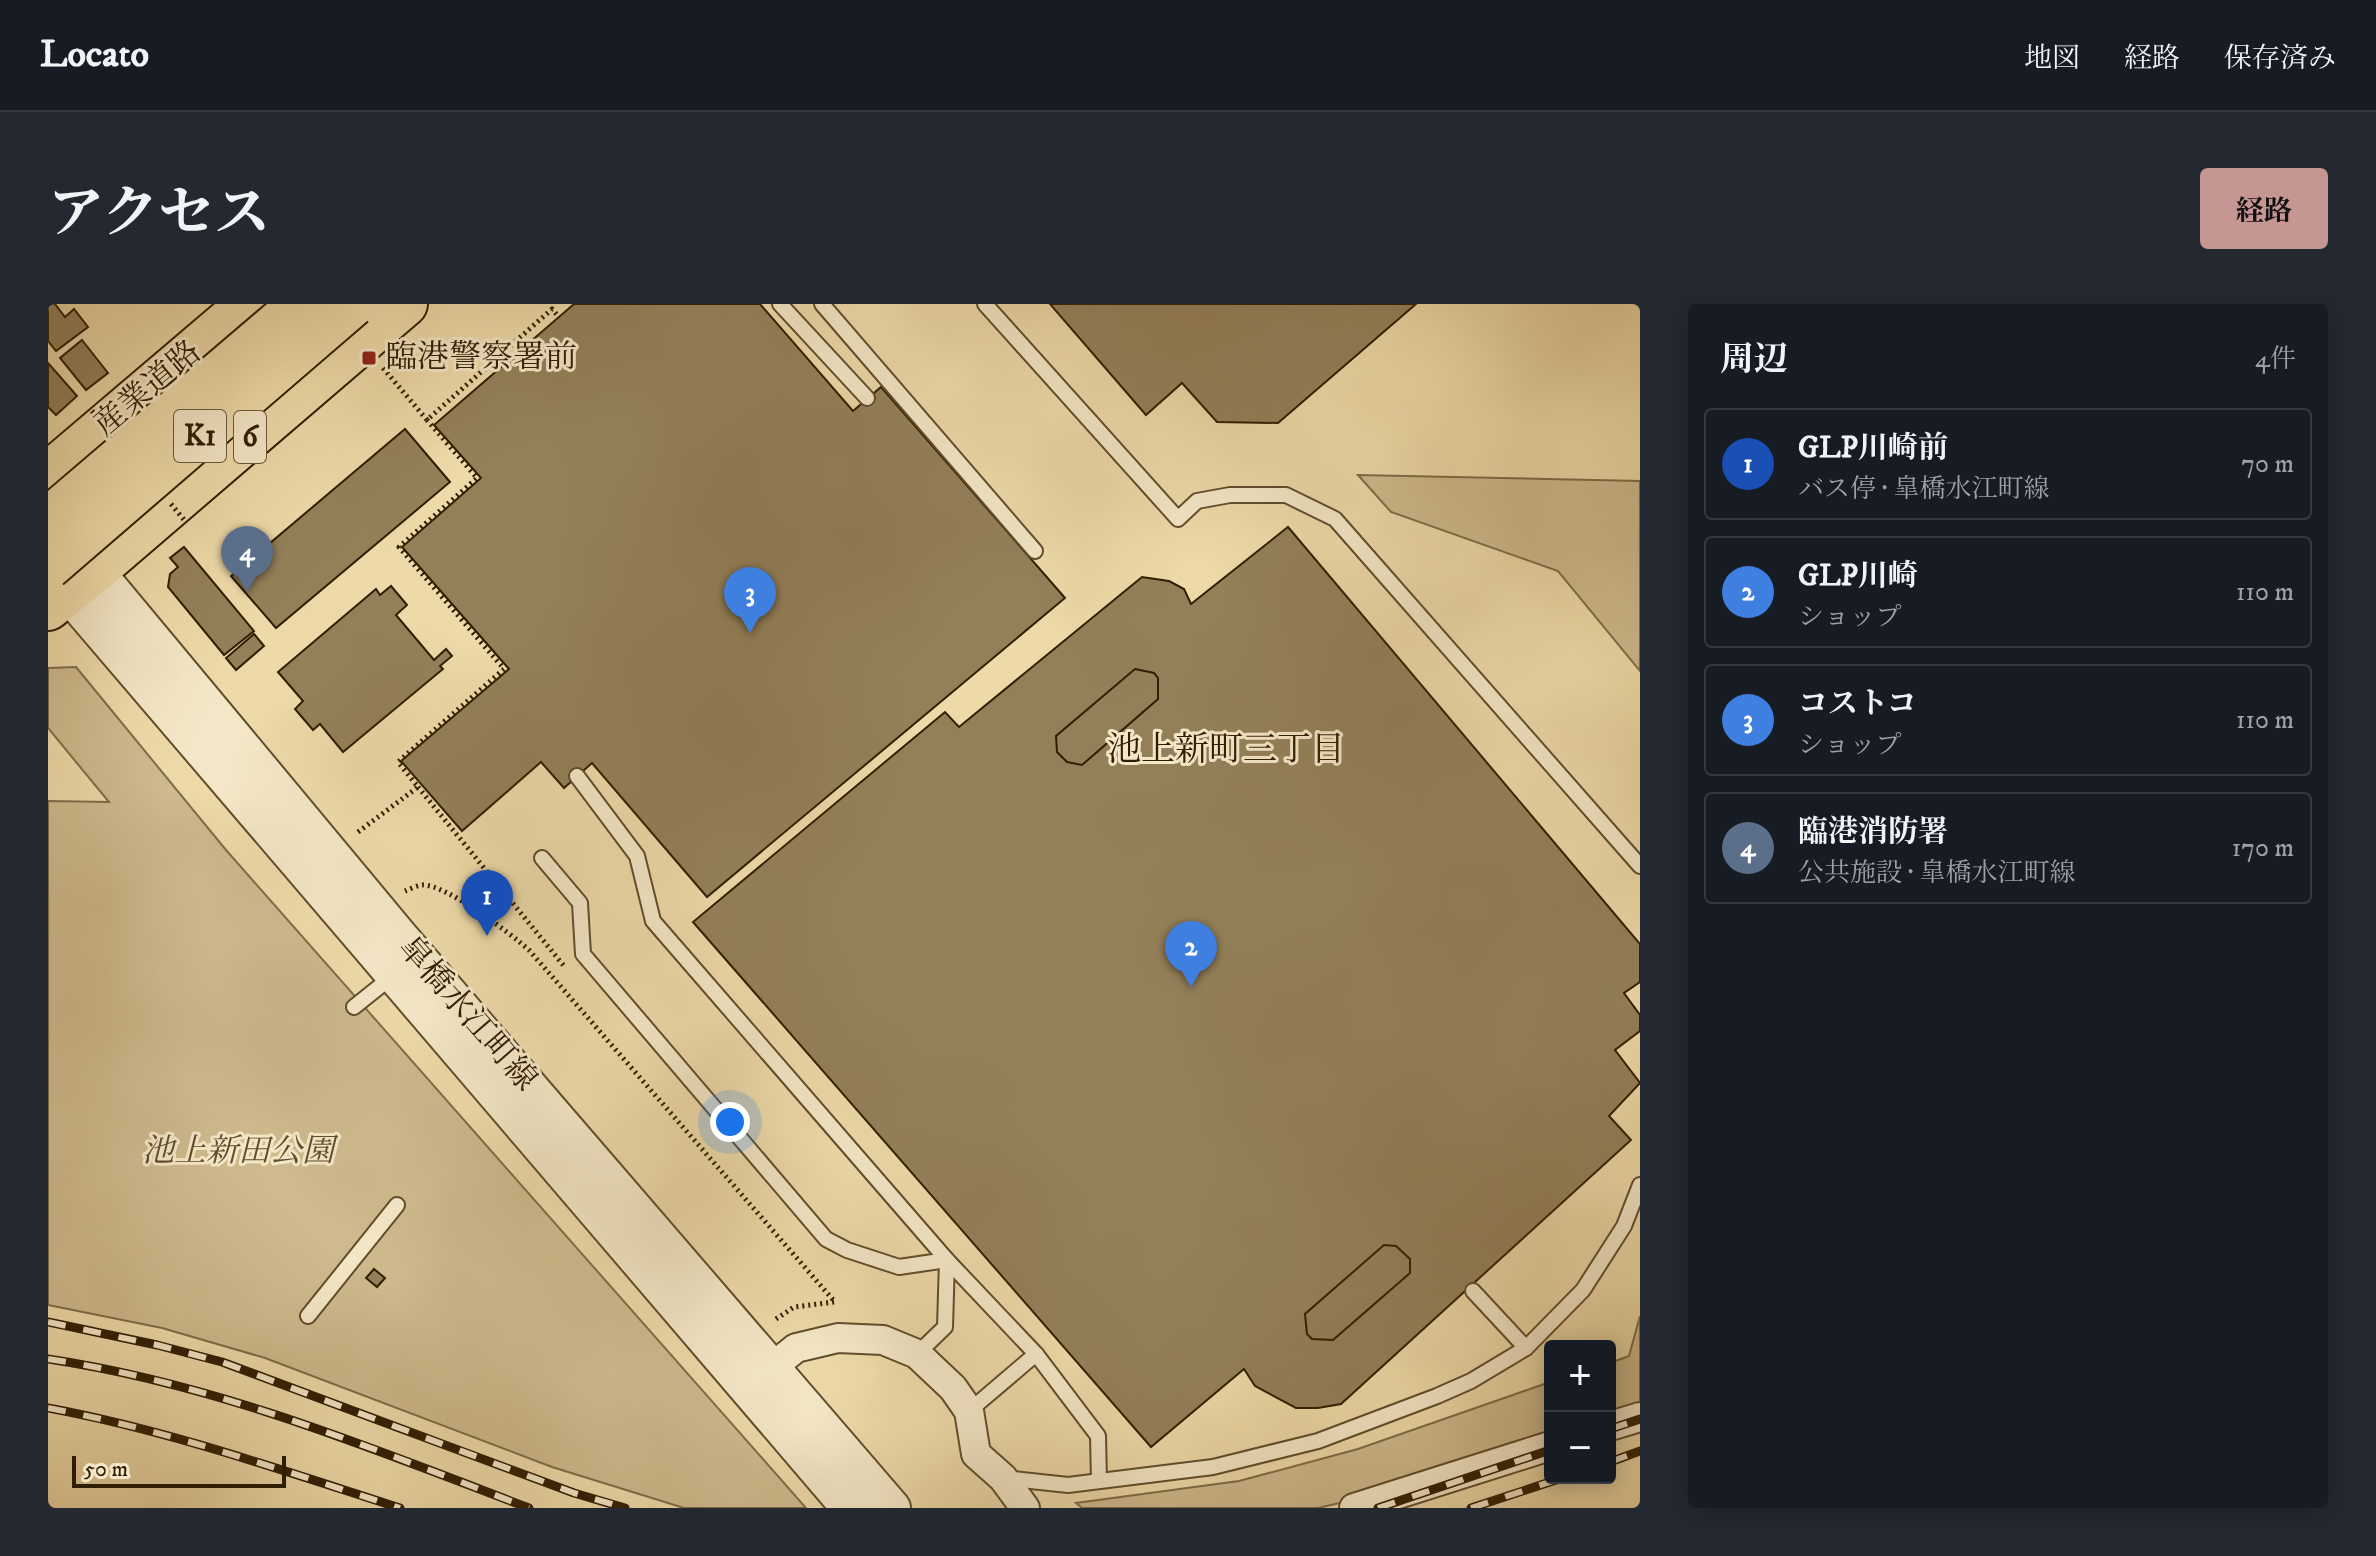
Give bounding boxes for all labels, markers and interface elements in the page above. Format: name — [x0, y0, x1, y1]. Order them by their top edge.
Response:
text: Locato — [40, 31, 149, 79]
text: 地図 — [2024, 41, 2080, 76]
text: 経路 — [2124, 41, 2180, 76]
text: 保存済み — [2224, 41, 2336, 76]
button: 経路 — [2200, 168, 2328, 249]
text: アクセス — [48, 180, 270, 250]
street label: 産業道路 — [86, 333, 210, 445]
place label: 臨港警察署前 — [385, 338, 577, 378]
text: 周辺 — [1720, 339, 1788, 381]
text: 4件 — [2255, 343, 2296, 376]
marker: 臨港警察署前 — [360, 349, 378, 367]
road number: K1 — [174, 410, 226, 462]
road number: 6 — [234, 411, 266, 463]
text: GLP川崎前 — [1798, 430, 1948, 467]
text: 1 — [1743, 448, 1753, 481]
text: 70 m — [2241, 448, 2294, 481]
text: バス停 · 皐橋水江町線 — [1798, 473, 2049, 506]
pin: 4 — [221, 526, 273, 592]
text: GLP川崎 — [1798, 558, 1918, 595]
pin: 3 — [724, 567, 776, 633]
text: 2 — [1742, 576, 1754, 609]
text: 110 m — [2236, 576, 2294, 609]
text: ショップ — [1798, 601, 1901, 634]
text: コストコ — [1798, 686, 1917, 723]
text: 3 — [1743, 704, 1753, 737]
text: 110 m — [2236, 704, 2294, 737]
district label: 池上新町三丁目 — [1107, 729, 1345, 771]
text: ショップ — [1798, 729, 1901, 762]
text: 臨港消防署 — [1798, 814, 1948, 851]
text: 4 — [1741, 832, 1755, 865]
text: 170 m — [2232, 832, 2294, 865]
text: 公共施設 · 皐橋水江町線 — [1798, 857, 2075, 890]
pin: 1 — [461, 870, 513, 936]
pin: 2 — [1165, 921, 1217, 987]
street label: 皐橋水江町線 — [389, 928, 545, 1100]
your location — [710, 1102, 750, 1142]
park label: 池上新田公園 — [142, 1132, 339, 1172]
map controls — [1544, 1340, 1616, 1484]
button: + — [1544, 1340, 1616, 1412]
button: − — [1544, 1412, 1616, 1484]
scale bar — [72, 1452, 286, 1488]
text: 50 m — [84, 1456, 128, 1483]

